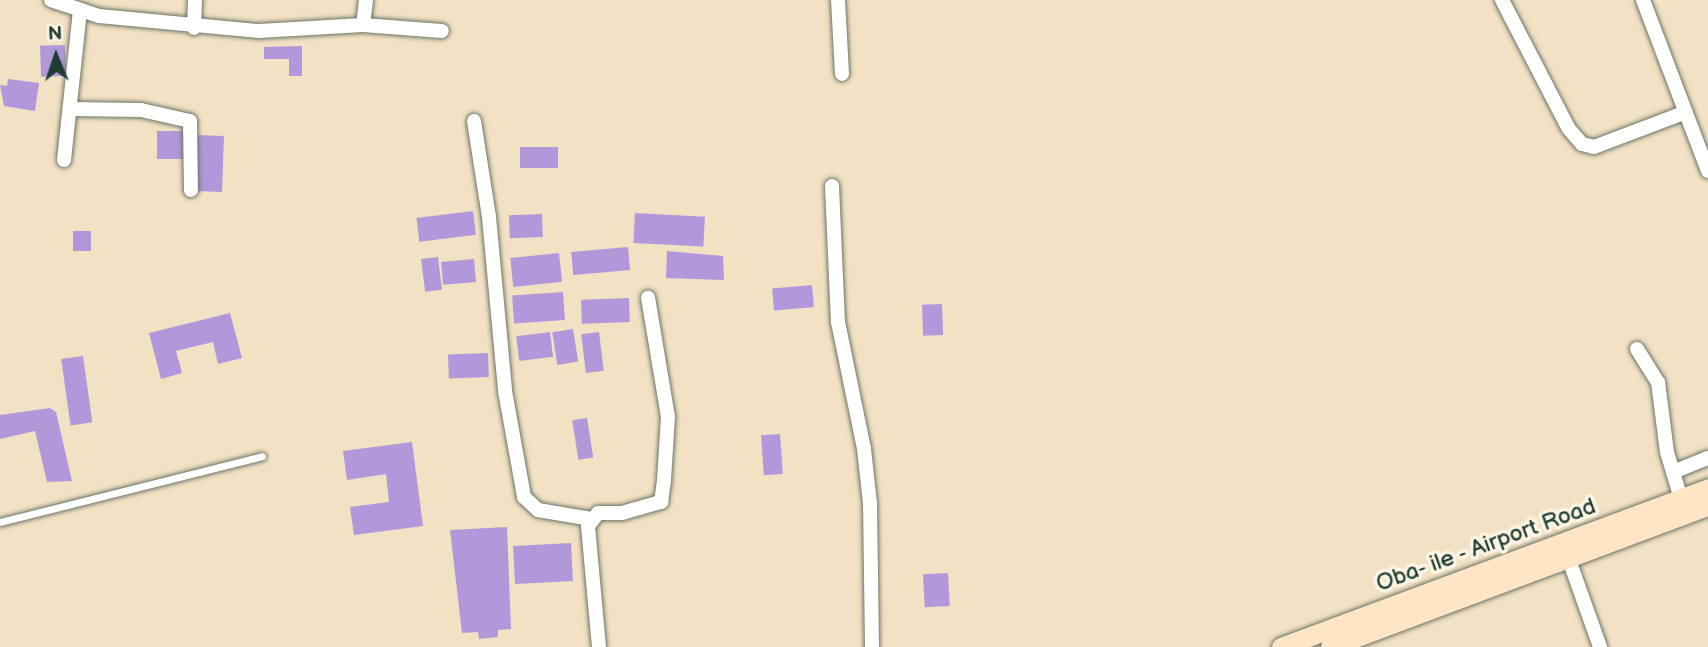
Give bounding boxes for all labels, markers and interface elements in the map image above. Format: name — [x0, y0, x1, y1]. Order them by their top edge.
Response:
north arrow — [21, 21, 91, 91]
text: N — [48, 23, 63, 46]
street label: Oba- ile - Airport Road — [1371, 492, 1601, 598]

